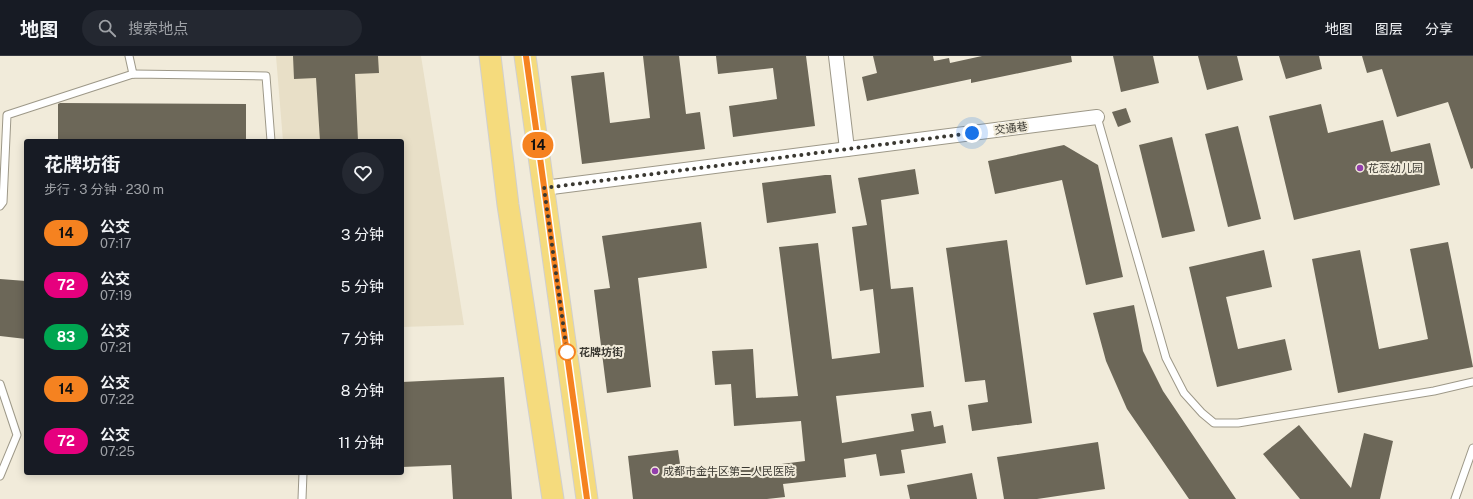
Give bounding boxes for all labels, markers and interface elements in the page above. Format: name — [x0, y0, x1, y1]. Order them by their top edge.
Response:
search box — [82, 10, 362, 46]
icon: search — [96, 17, 118, 39]
text: 地图 — [20, 18, 58, 40]
text: 搜索地点 — [128, 20, 188, 37]
text: 地图 — [1325, 21, 1353, 37]
text: 图层 — [1375, 21, 1403, 37]
text: 分享 — [1425, 21, 1453, 37]
street label: 交通巷 — [994, 120, 1028, 136]
your location — [962, 123, 982, 143]
line badge: 14 — [520, 132, 556, 158]
text: 14 — [530, 137, 546, 153]
button: heart — [342, 152, 384, 194]
text: 花牌坊街 — [44, 153, 120, 175]
place label: 花蕊幼儿园 — [1368, 162, 1423, 174]
marker: 花蕊幼儿园 — [1355, 163, 1365, 173]
text: 步行 · 3 分钟 · 230 m — [44, 182, 164, 197]
text: 公交 — [100, 218, 130, 235]
text: 14 — [58, 225, 74, 241]
text: 3 分钟 — [341, 226, 384, 243]
text: 07:17 — [100, 236, 132, 251]
text: 公交 — [100, 270, 130, 287]
text: 72 — [57, 277, 75, 293]
text: 5 分钟 — [341, 278, 384, 295]
text: 07:19 — [100, 288, 132, 303]
text: 公交 — [100, 322, 130, 339]
text: 83 — [57, 329, 75, 345]
text: 7 分钟 — [341, 330, 384, 347]
text: 07:21 — [100, 340, 132, 355]
marker: 花牌坊街 — [558, 343, 576, 361]
place label: 花牌坊街 — [579, 346, 623, 358]
text: 公交 — [100, 374, 130, 391]
text: 14 — [58, 381, 74, 397]
text: 8 分钟 — [341, 382, 384, 399]
text: 07:22 — [100, 392, 134, 407]
text: 公交 — [100, 426, 130, 443]
text: 72 — [57, 433, 75, 449]
text: 11 分钟 — [338, 434, 384, 451]
text: 07:25 — [100, 444, 135, 459]
place label: 成都市金牛区第二人民医院 — [663, 465, 795, 477]
marker: 成都市金牛区第二人民医院 — [650, 466, 660, 476]

